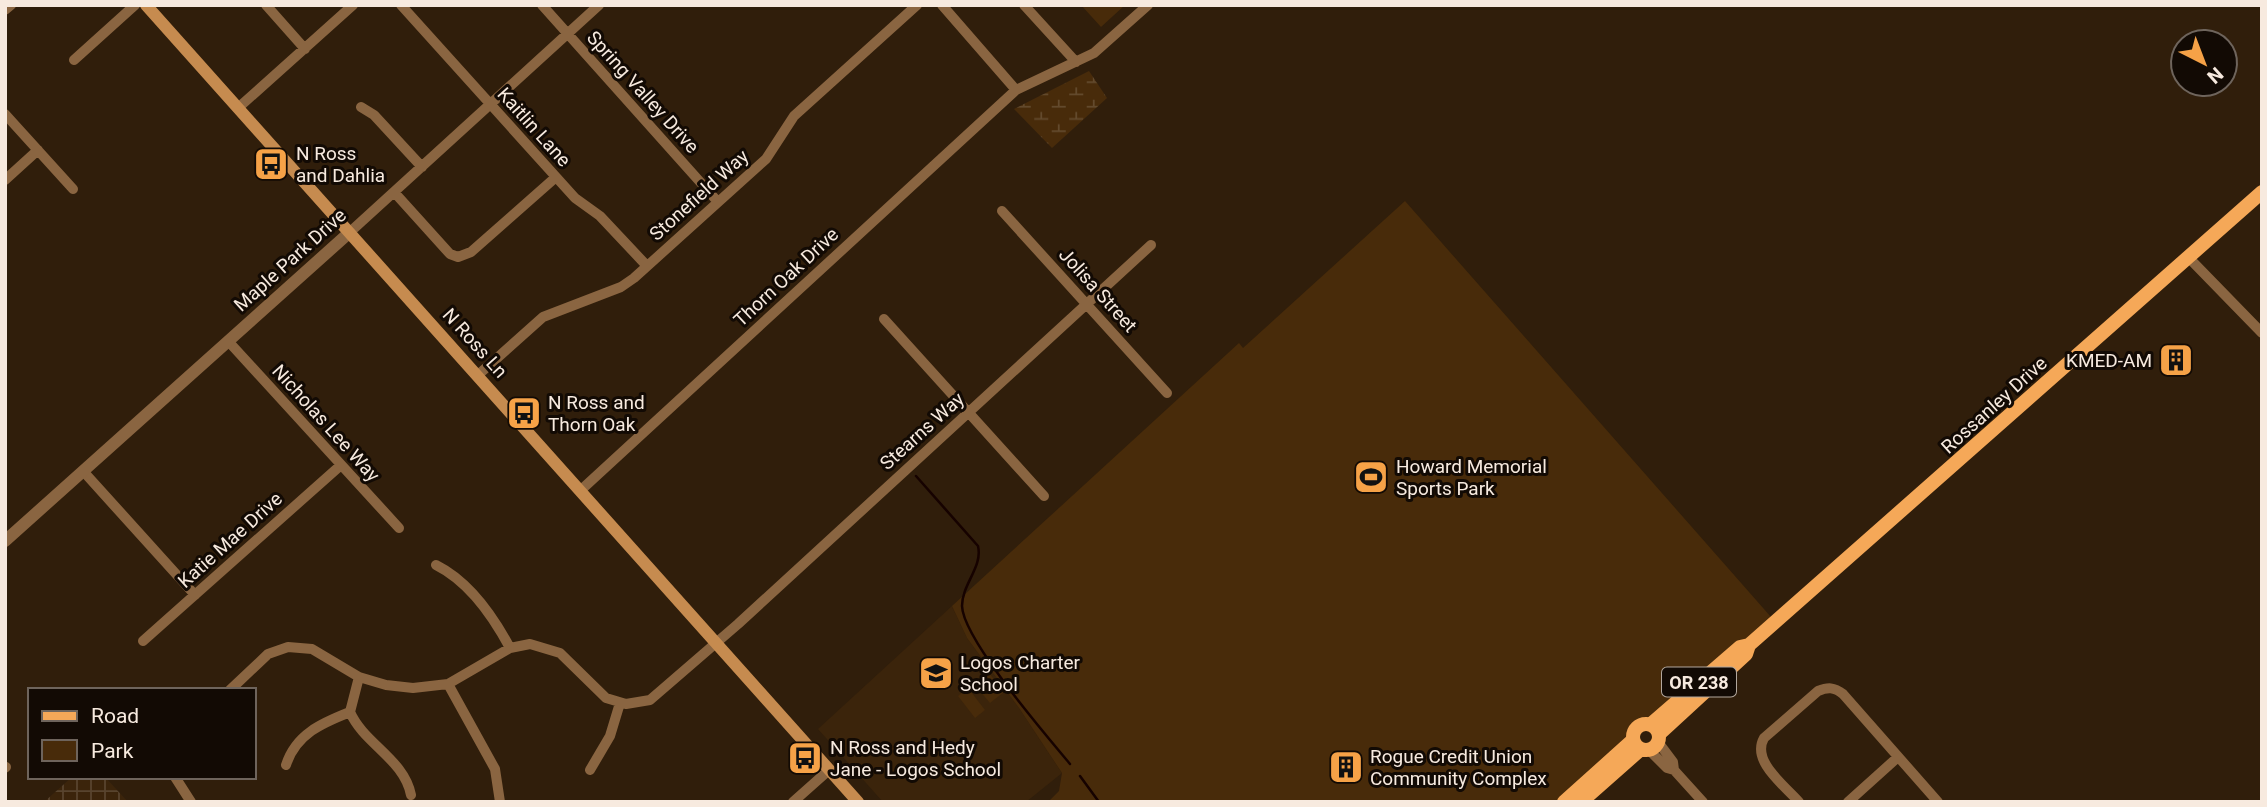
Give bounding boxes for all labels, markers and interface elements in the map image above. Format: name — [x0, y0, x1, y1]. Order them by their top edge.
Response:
street label: Spring Valley Drive — [582, 26, 704, 158]
north arrow — [2169, 28, 2239, 98]
text: N — [2202, 62, 2228, 88]
street label: Kaitlin Lane — [492, 83, 576, 171]
place label: N Ross and Dahlia — [296, 142, 385, 187]
bus stop icon: N Ross and Dahlia — [252, 145, 290, 183]
street label: Stonefield Way — [645, 145, 753, 245]
street label: Maple Park Drive — [229, 204, 351, 316]
street label: Thorn Oak Drive — [729, 223, 843, 331]
street label: Jolisa Street — [1054, 243, 1142, 337]
street label: N Ross Ln — [438, 303, 512, 383]
building icon: KMED-AM — [2157, 341, 2195, 379]
place label: KMED-AM — [2066, 349, 2152, 372]
street label: Rossanley Drive — [1937, 352, 2051, 458]
street label: Nicholas Lee Way — [267, 360, 385, 486]
street label: Stearns Way — [875, 387, 969, 475]
place label: N Ross and Thorn Oak — [548, 391, 645, 436]
bus stop icon: N Ross and Thorn Oak — [505, 394, 543, 432]
place label: Howard Memorial Sports Park — [1396, 455, 1547, 500]
sports icon: Howard Memorial Sports Park — [1352, 458, 1390, 496]
street label: Katie Mae Drive — [173, 487, 287, 593]
place label: Logos Charter School — [960, 651, 1080, 696]
school or university icon: Logos Charter School — [917, 654, 955, 692]
road number: OR 238 — [1662, 668, 1736, 696]
legend — [28, 688, 256, 779]
text: Road — [91, 704, 139, 728]
place label: N Ross and Hedy Jane - Logos School — [830, 736, 1001, 781]
text: Park — [91, 739, 134, 763]
bus stop icon: N Ross and Hedy Jane - Logos School — [786, 739, 824, 777]
place label: Rogue Credit Union Community Complex — [1370, 745, 1547, 790]
building icon: Rogue Credit Union Community Complex — [1327, 748, 1365, 786]

